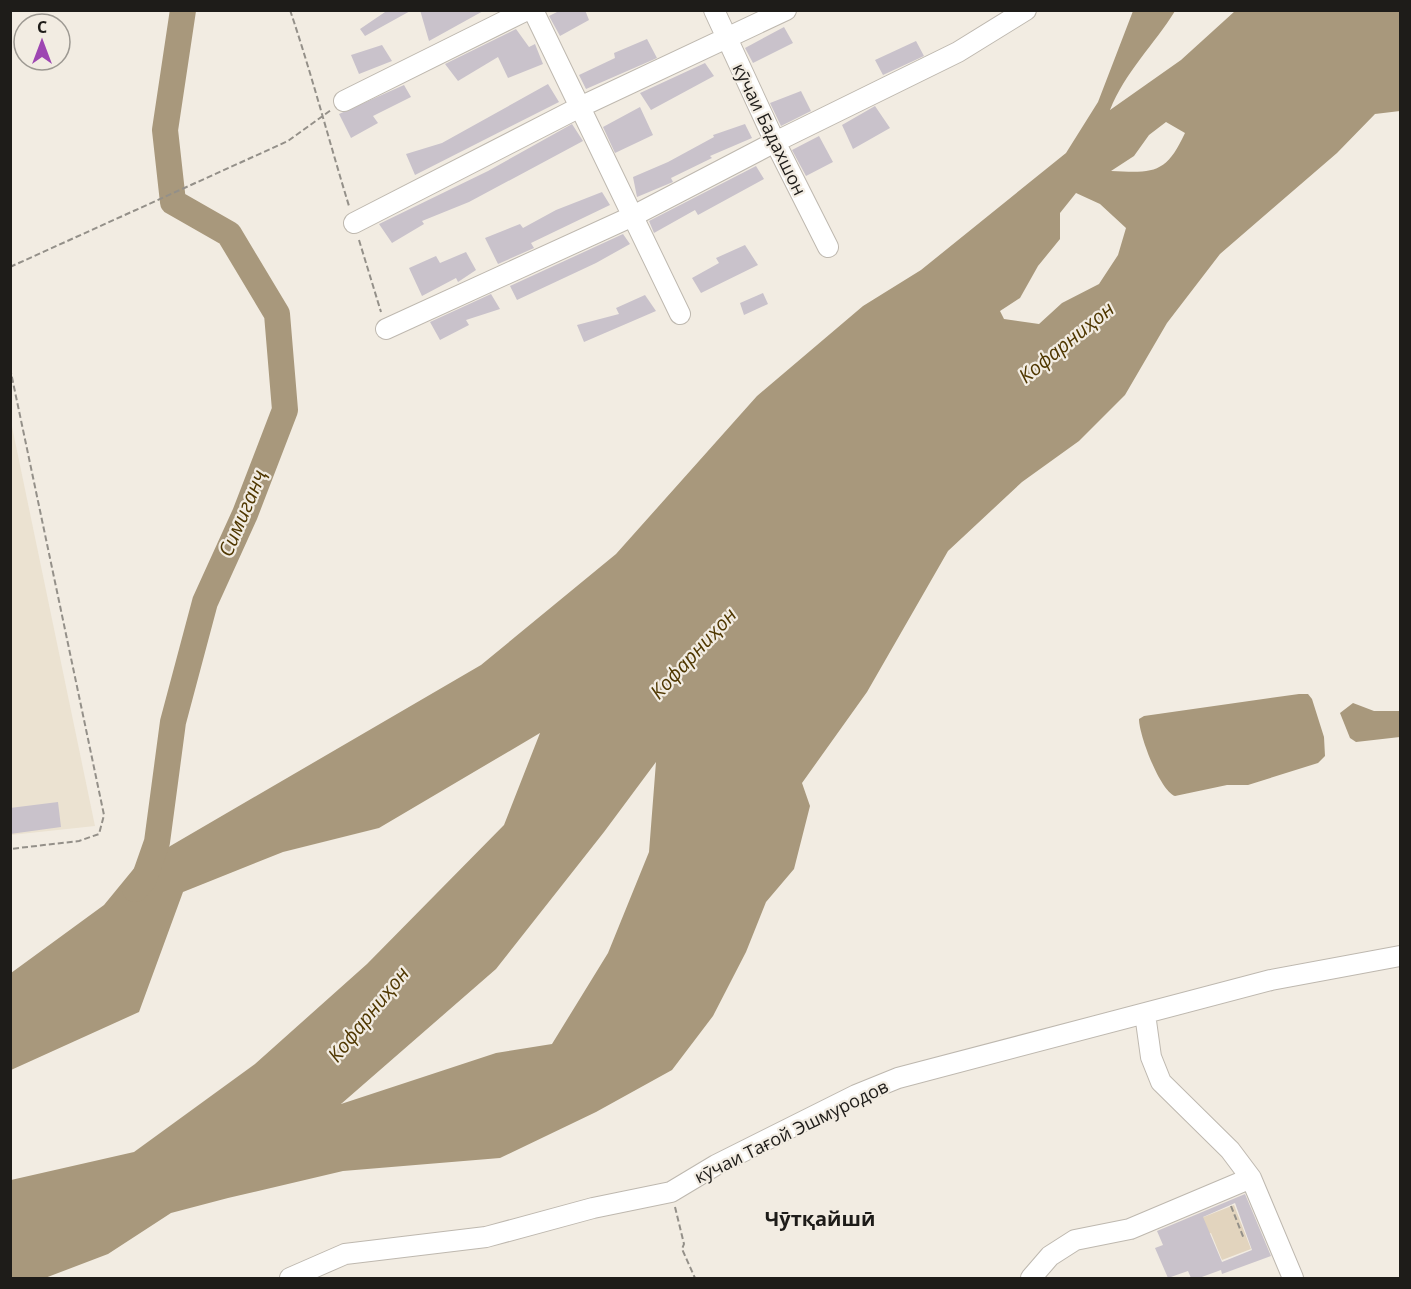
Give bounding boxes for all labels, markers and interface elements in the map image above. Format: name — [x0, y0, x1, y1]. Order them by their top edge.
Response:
north arrow — [12, 12, 72, 72]
text: С — [37, 16, 47, 38]
street label: кӯчаи Бадахшон — [728, 59, 812, 199]
water label: Кофарниҳон — [1013, 295, 1120, 389]
water label: Симиганҷ — [212, 465, 272, 561]
water label: Кофарниҳон — [644, 601, 742, 705]
water label: Кофарниҳон — [321, 960, 415, 1067]
street label: кӯчаи Тағой Эшмуродов — [690, 1074, 892, 1188]
district label: Чӯтқайшӣ — [765, 1205, 875, 1232]

